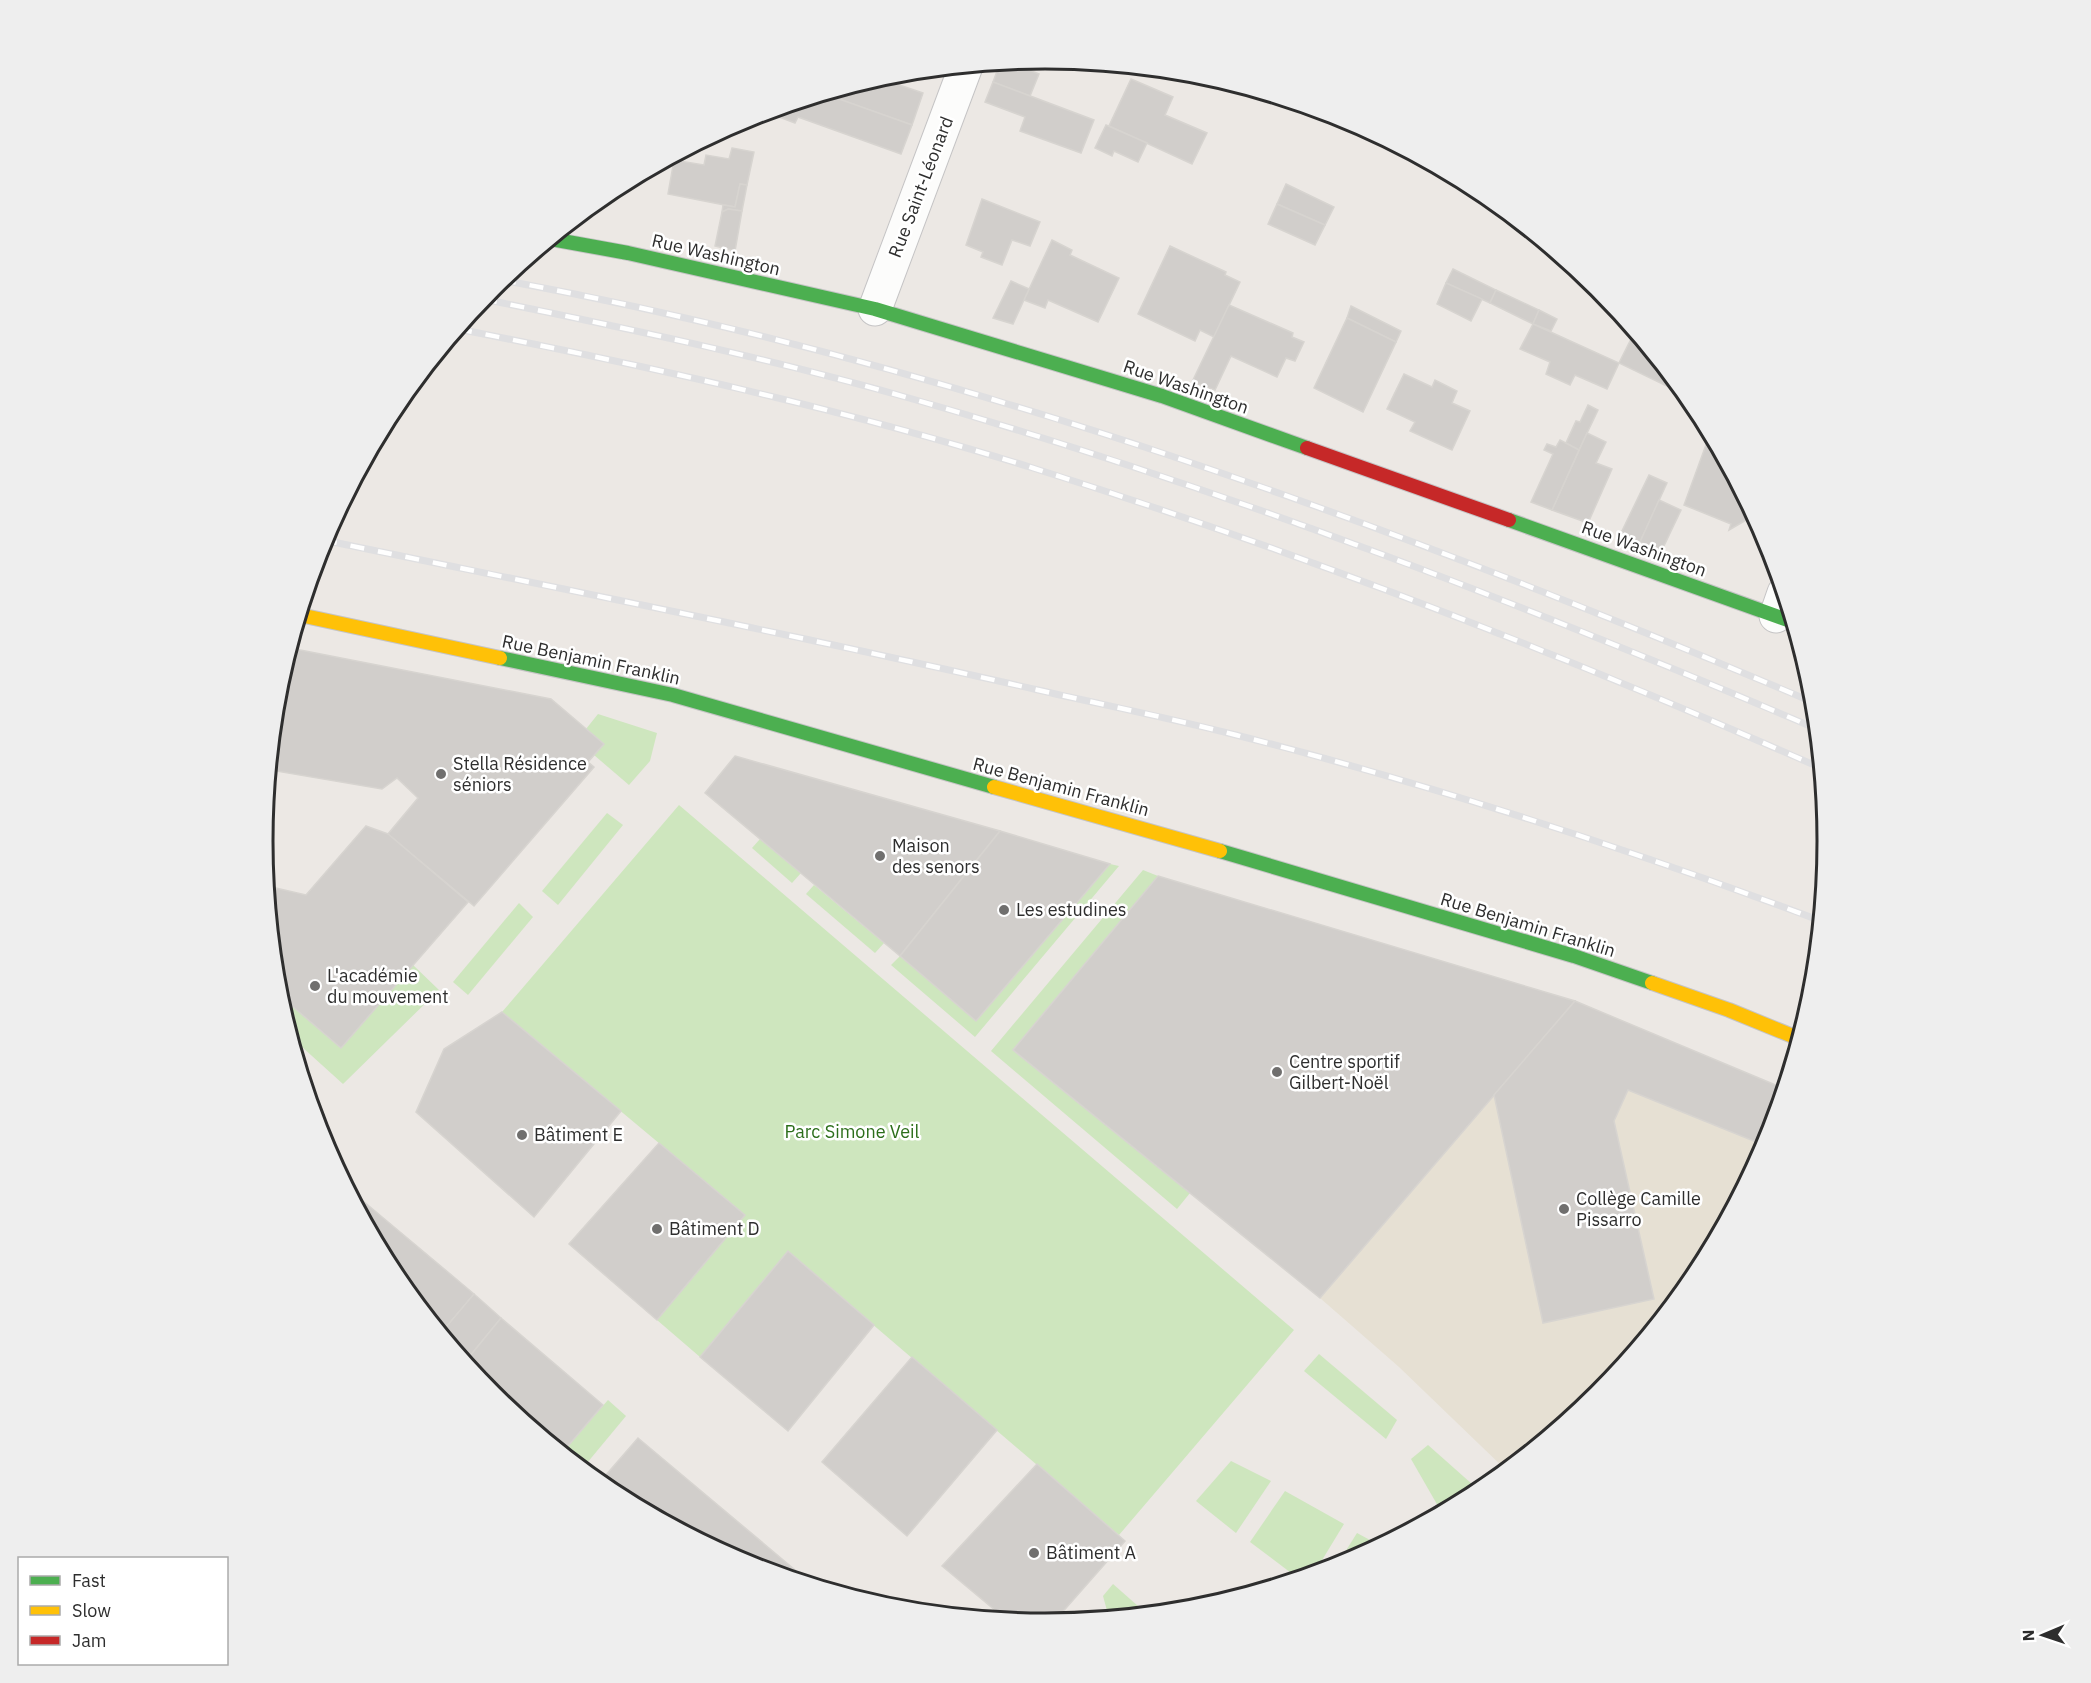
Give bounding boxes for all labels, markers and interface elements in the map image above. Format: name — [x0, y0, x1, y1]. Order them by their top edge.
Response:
street label: Rue Saint-Léonard — [883, 113, 958, 261]
street label: Rue Washington — [650, 229, 783, 280]
street label: Rue Washington — [1120, 354, 1252, 419]
street label: Rue Washington — [1579, 515, 1710, 582]
street label: Rue Benjamin Franklin — [500, 629, 682, 690]
place label: Stella Résidence séniors — [453, 752, 587, 796]
street label: Rue Benjamin Franklin — [970, 752, 1152, 821]
marker: Stella Résidence séniors — [434, 767, 448, 781]
place label: Maison des senors — [892, 834, 980, 878]
marker: Maison des senors — [873, 849, 887, 863]
street label: Rue Benjamin Franklin — [1438, 887, 1618, 962]
place label: Les estudines — [1016, 898, 1127, 921]
marker: Les estudines — [997, 903, 1011, 917]
place label: L'académie du mouvement — [327, 964, 449, 1008]
marker: L'académie du mouvement — [308, 979, 322, 993]
place label: Centre sportif Gilbert-Noël — [1289, 1050, 1400, 1094]
marker: Centre sportif Gilbert-Noël — [1270, 1065, 1284, 1079]
park label: Parc Simone Veil — [785, 1120, 920, 1143]
place label: Bâtiment E — [534, 1123, 623, 1146]
marker: Bâtiment E — [515, 1128, 529, 1142]
place label: Collège Camille Pissarro — [1576, 1187, 1701, 1231]
marker: Collège Camille Pissarro — [1557, 1202, 1571, 1216]
place label: Bâtiment D — [669, 1217, 760, 1240]
marker: Bâtiment D — [650, 1222, 664, 1236]
place label: Bâtiment A — [1046, 1541, 1137, 1564]
marker: Bâtiment A — [1027, 1546, 1041, 1560]
legend — [18, 1557, 228, 1665]
text: Fast — [72, 1569, 106, 1592]
text: Slow — [72, 1599, 111, 1622]
north arrow — [2013, 1605, 2073, 1665]
text: Jam — [72, 1629, 107, 1652]
text: N — [2018, 1629, 2038, 1642]

